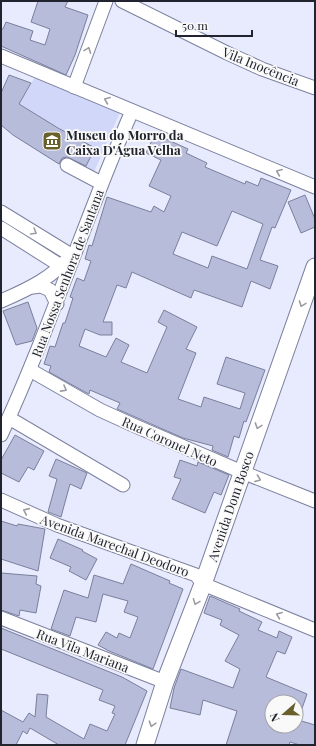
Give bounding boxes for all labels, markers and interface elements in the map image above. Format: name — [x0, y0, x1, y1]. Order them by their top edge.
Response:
scale bar — [176, 12, 252, 38]
text: 50 m — [182, 17, 208, 33]
street label: Vila Inocência — [219, 42, 302, 89]
one-way arrow — [83, 47, 91, 54]
one-way arrow — [104, 97, 111, 105]
place label: Museu do Morro da Caixa D'Água Velha — [66, 126, 184, 158]
museum icon: Museu do Morro da Caixa D'Água Velha — [41, 130, 63, 152]
one-way arrow — [276, 168, 283, 176]
street label: Rua Nossa Senhora de Santana — [27, 186, 107, 359]
one-way arrow — [30, 228, 37, 235]
one-way arrow — [298, 300, 307, 307]
one-way arrow — [60, 385, 67, 392]
street label: Rua Coronel Neto — [120, 412, 220, 470]
one-way arrow — [255, 423, 263, 430]
street label: Avenida Dom Bosco — [203, 449, 257, 564]
one-way arrow — [255, 474, 262, 482]
one-way arrow — [22, 508, 30, 516]
street label: Avenida Marechal Deodoro — [37, 510, 192, 580]
one-way arrow — [193, 598, 201, 605]
one-way arrow — [275, 612, 282, 620]
street label: Rua Vila Mariana — [34, 624, 132, 676]
north arrow — [264, 694, 304, 734]
text: N — [266, 711, 283, 724]
one-way arrow — [148, 720, 156, 727]

